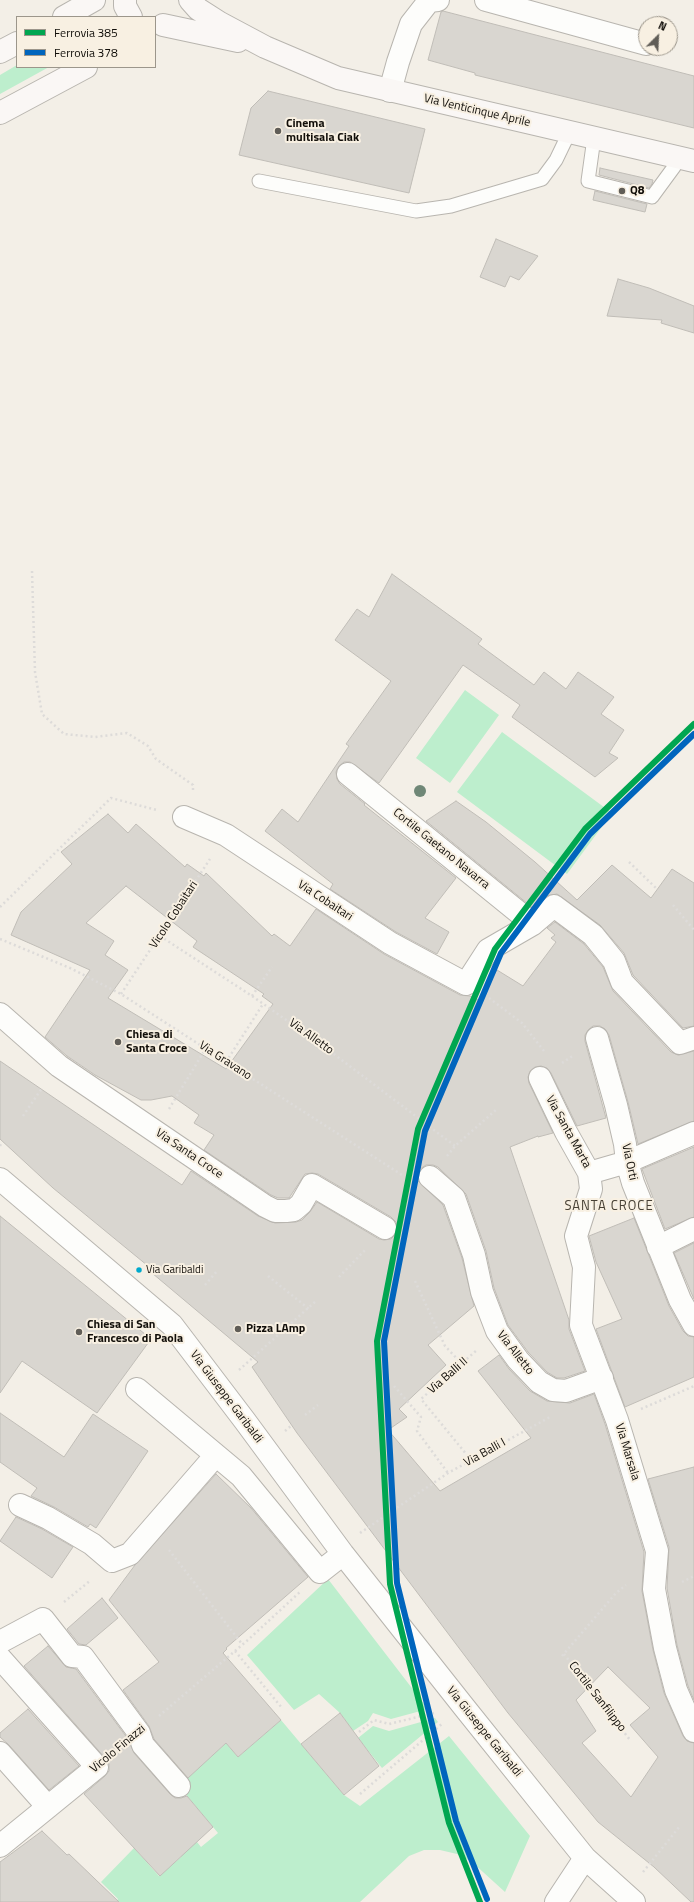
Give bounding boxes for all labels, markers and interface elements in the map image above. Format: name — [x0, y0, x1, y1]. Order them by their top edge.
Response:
legend — [16, 16, 156, 68]
north arrow — [638, 16, 678, 56]
text: N — [656, 17, 669, 35]
text: Ferrovia 385 — [54, 23, 118, 42]
text: Ferrovia 378 — [54, 43, 118, 62]
street label: Via Venticinque Aprile — [422, 92, 532, 130]
place label: Cinema multisala Ciak — [286, 117, 359, 145]
marker: Cinema multisala Ciak — [273, 126, 283, 136]
place label: Q8 — [630, 184, 645, 198]
marker: Q8 — [617, 186, 627, 196]
street label: Cortile Gaetano Navarra — [390, 806, 492, 892]
street label: Via Cobaitari — [295, 878, 355, 924]
street label: Vicolo Cobaitari — [147, 879, 201, 951]
street label: Via Alletto — [286, 1016, 336, 1058]
place label: Chiesa di Santa Croce — [126, 1028, 187, 1056]
marker: Chiesa di Santa Croce — [113, 1037, 123, 1047]
street label: Via Gravano — [196, 1039, 254, 1083]
street label: Via Santa Marta — [542, 1093, 594, 1171]
street label: Via Santa Croce — [153, 1126, 225, 1182]
street label: Via Orti — [618, 1142, 640, 1182]
district label: SANTA CROCE — [564, 1199, 654, 1215]
place label: Via Garibaldi — [146, 1263, 203, 1277]
marker: Via Garibaldi — [134, 1265, 144, 1275]
place label: Chiesa di San Francesco di Paola — [87, 1318, 183, 1346]
place label: Pizza LAmp — [246, 1322, 305, 1336]
marker: Pizza LAmp — [233, 1324, 243, 1334]
marker: Chiesa di San Francesco di Paola — [74, 1327, 84, 1337]
street label: Via Alletto — [493, 1328, 537, 1378]
street label: Via Giuseppe Garibaldi — [187, 1348, 265, 1446]
street label: Via Balli II — [425, 1355, 471, 1397]
street label: Via Marsala — [612, 1422, 642, 1482]
street label: Via Balli I — [462, 1436, 508, 1470]
street label: Cortile Sanfilippo — [565, 1659, 629, 1735]
street label: Via Giuseppe Garibaldi — [443, 1684, 525, 1780]
street label: Vicolo Finazzi — [87, 1722, 149, 1776]

